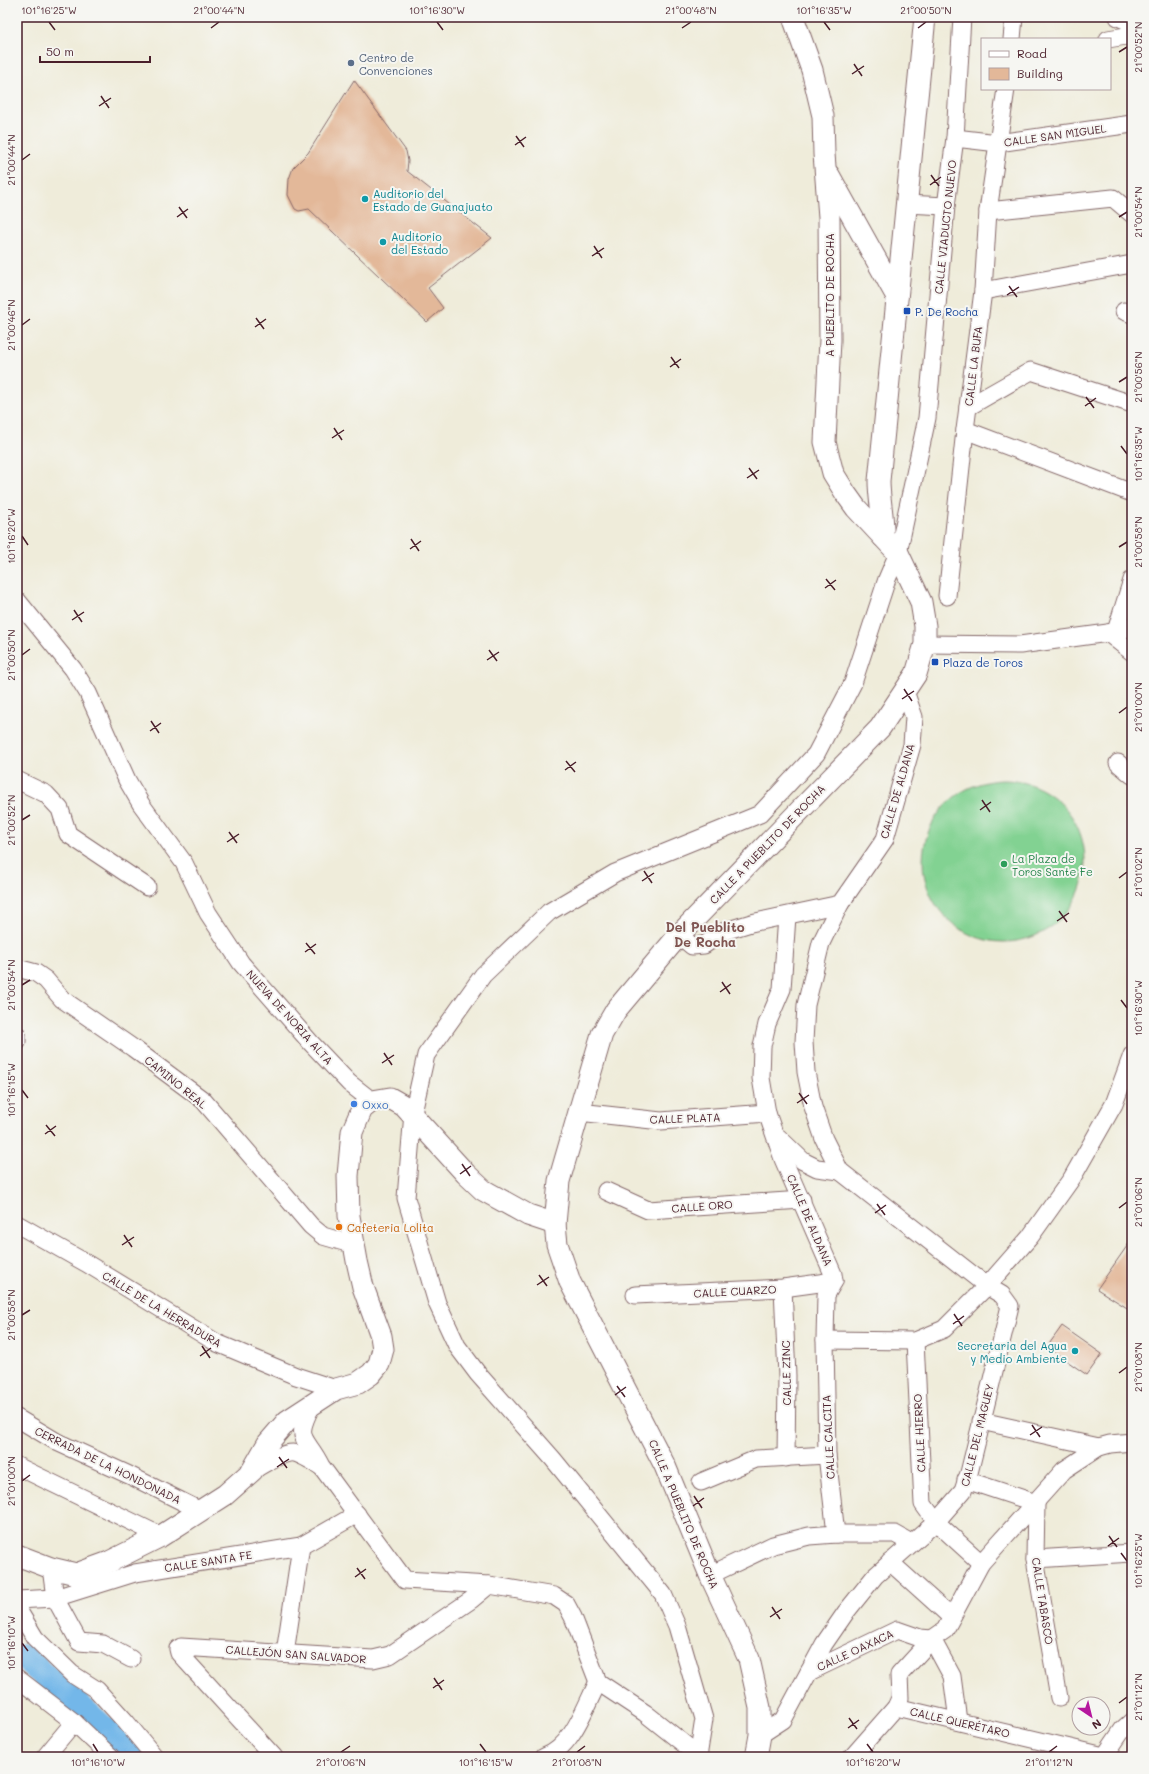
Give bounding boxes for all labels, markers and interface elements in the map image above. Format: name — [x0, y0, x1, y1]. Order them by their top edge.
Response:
text: 101°16'25"W — [21, 3, 77, 17]
text: 21°00'44"N — [193, 3, 245, 17]
text: 101°16'30"W — [409, 3, 465, 17]
text: 21°00'48"N — [665, 3, 717, 17]
text: 101°16'35"W — [796, 3, 852, 17]
text: 21°00'50"N — [900, 3, 952, 17]
text: 21°00'52"N — [1131, 22, 1145, 72]
scale bar — [40, 38, 150, 64]
legend — [981, 38, 1111, 90]
text: 50 m — [46, 43, 74, 59]
text: Road — [1017, 45, 1047, 61]
place label: Centro de Convenciones — [359, 50, 433, 78]
marker: Centro de Convenciones — [346, 58, 356, 68]
text: Building — [1017, 65, 1063, 81]
street label: CALLE SAN MIGUEL — [1003, 120, 1107, 150]
text: 21°00'44"N — [4, 134, 18, 186]
street label: CALLE VIADUCTO NUEVO — [930, 159, 960, 295]
place label: Auditorio del Estado de Guanajuato — [373, 186, 493, 214]
text: 21°00'54"N — [1131, 186, 1145, 238]
marker: Auditorio del Estado de Guanajuato — [360, 194, 370, 204]
place label: Auditorio del Estado — [391, 229, 448, 257]
street label: A PUEBLITO DE ROCHA — [822, 233, 837, 357]
marker: Auditorio del Estado — [378, 237, 388, 247]
text: 21°00'46"N — [4, 299, 18, 351]
place label: P. De Rocha — [915, 304, 979, 319]
marker: P. De Rocha — [902, 306, 912, 316]
street label: CALLE LA BUFA — [961, 325, 985, 407]
text: 21°00'56"N — [1131, 351, 1145, 403]
text: 101°16'35"W — [1131, 426, 1145, 482]
text: 101°16'20"W — [4, 508, 18, 564]
text: 21°00'58"N — [1131, 516, 1145, 568]
text: 21°00'50"N — [4, 629, 18, 681]
place label: Plaza de Toros — [943, 655, 1023, 670]
marker: Plaza de Toros — [930, 657, 940, 667]
text: 21°01'00"N — [1131, 682, 1145, 732]
street label: CALLE DE ALDANA — [876, 742, 918, 840]
street label: CALLE A PUEBLITO DE ROCHA — [706, 781, 828, 907]
text: 21°00'52"N — [4, 795, 18, 845]
text: 21°01'02"N — [1131, 847, 1145, 897]
place label: La Plaza de Toros Sante Fe — [1012, 851, 1093, 879]
marker: La Plaza de Toros Sante Fe — [999, 859, 1009, 869]
district label: Del Pueblito De Rocha — [665, 918, 745, 950]
text: 21°00'54"N — [4, 959, 18, 1011]
street label: NUEVA DE NORIA ALTA — [243, 966, 337, 1068]
text: 101°16'30"W — [1131, 980, 1145, 1036]
street label: CAMINO REAL — [142, 1052, 210, 1112]
text: 101°16'15"W — [4, 1063, 18, 1117]
place label: Oxxo — [362, 1097, 389, 1112]
marker: Oxxo — [349, 1099, 359, 1109]
street label: CALLE PLATA — [649, 1109, 721, 1127]
street label: CALLE DE ALDANA — [784, 1172, 836, 1268]
text: 21°01'06"N — [1131, 1177, 1145, 1227]
street label: CALLE ORO — [671, 1196, 733, 1216]
place label: Cafeteria Lolita — [347, 1220, 434, 1235]
marker: Cafeteria Lolita — [334, 1222, 344, 1232]
street label: CALLE DE LA HERRADURA — [100, 1267, 224, 1351]
street label: CALLE CUARZO — [693, 1281, 777, 1301]
text: 21°00'58"N — [4, 1289, 18, 1341]
place label: Secretaria del Agua y Medio Ambiente — [957, 1338, 1067, 1366]
street label: CALLE ZINC — [778, 1340, 794, 1406]
text: 21°01'08"N — [1131, 1342, 1145, 1392]
marker: Secretaria del Agua y Medio Ambiente — [1070, 1346, 1080, 1356]
street label: CALLE DEL MAGUEY — [957, 1382, 997, 1488]
street label: CALLE HIERRO — [909, 1393, 929, 1473]
street label: CALLE CALCITA — [818, 1394, 838, 1480]
street label: CERRADA DE LA HONDONADA — [32, 1423, 184, 1507]
street label: CALLE A PUEBLITO DE ROCHA — [646, 1437, 722, 1591]
text: 21°01'00"N — [4, 1456, 18, 1506]
text: 101°16'25"W — [1131, 1533, 1145, 1589]
street label: CALLE SANTA FE — [163, 1547, 253, 1575]
street label: CALLE TABASCO — [1029, 1556, 1057, 1646]
text: 101°16'10"W — [4, 1615, 18, 1670]
street label: CALLE OAXACA — [814, 1626, 896, 1674]
street label: CALLEJÓN SAN SALVADOR — [225, 1642, 367, 1666]
text: 21°01'12"N — [1131, 1673, 1145, 1721]
north arrow — [1071, 1696, 1111, 1736]
street label: CALLE QUERÉTARO — [909, 1703, 1012, 1741]
text: N — [1089, 1716, 1105, 1733]
text: 101°16'10"W — [71, 1755, 126, 1769]
text: 21°01'06"N — [316, 1755, 366, 1769]
text: 101°16'15"W — [459, 1755, 513, 1769]
text: 21°01'08"N — [552, 1755, 602, 1769]
text: 101°16'20"W — [845, 1755, 901, 1769]
text: 21°01'12"N — [1025, 1755, 1073, 1769]

